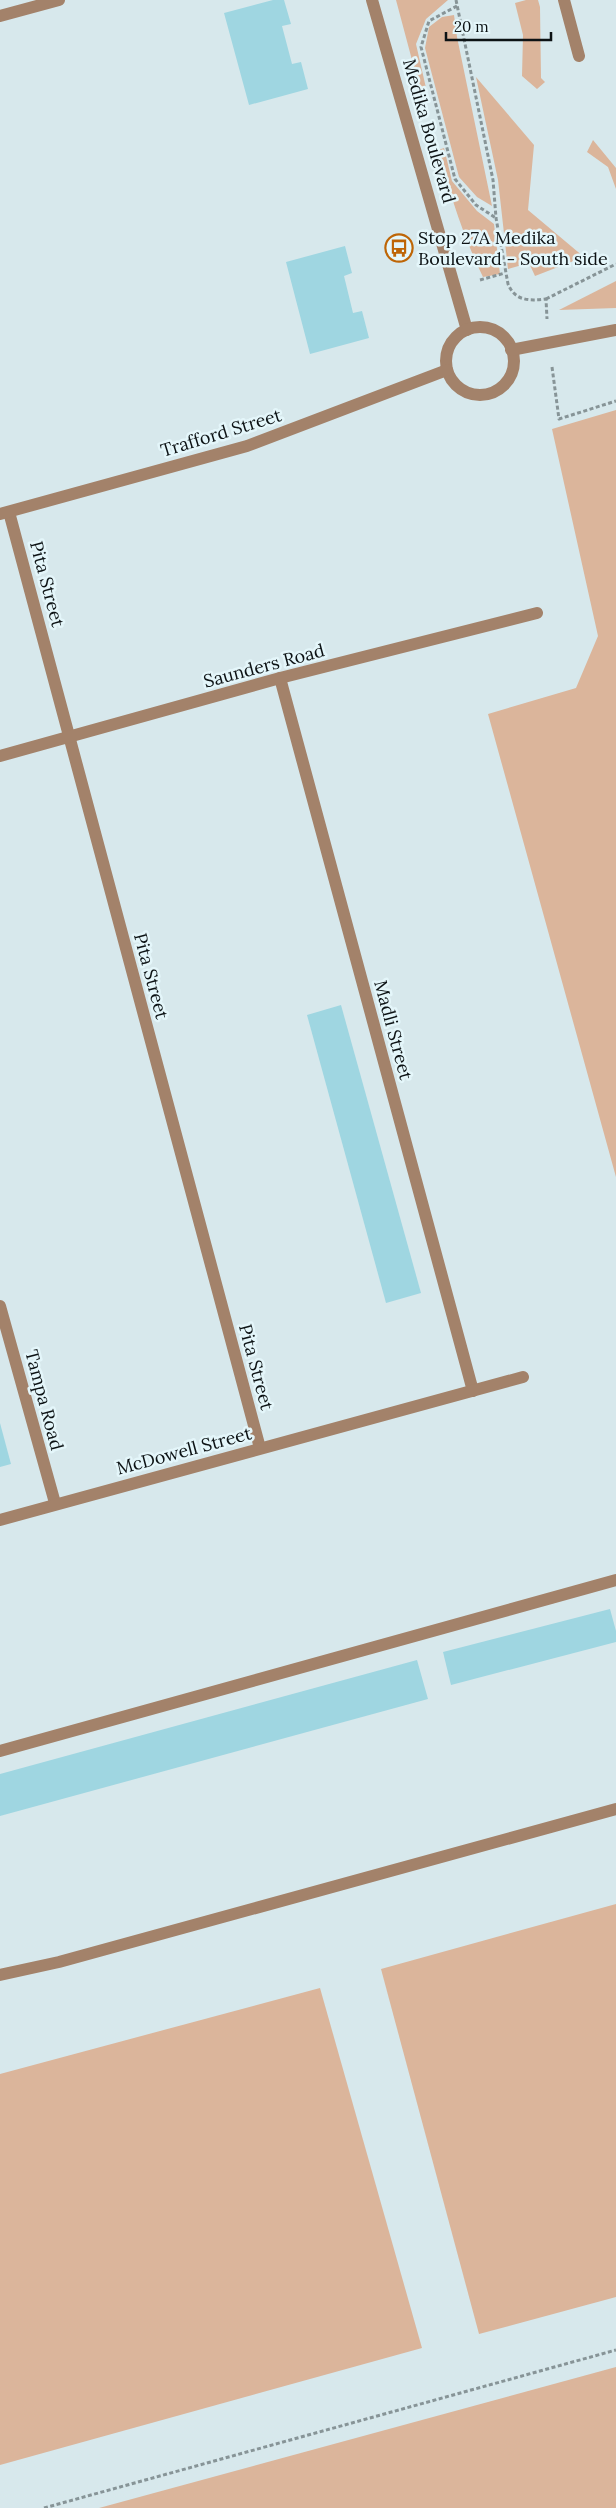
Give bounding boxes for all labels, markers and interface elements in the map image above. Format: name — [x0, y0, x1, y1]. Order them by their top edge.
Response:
scale bar — [446, 10, 551, 42]
text: 20 m — [454, 17, 489, 36]
street label: Medika Boulevard — [398, 56, 461, 206]
place label: Stop 27A Medika Boulevard - South side — [418, 226, 608, 270]
bus stop icon: Stop 27A Medika Boulevard - South side — [384, 233, 414, 263]
street label: Trafford Street — [158, 403, 284, 462]
street label: Pita Street — [25, 538, 70, 630]
street label: Saunders Road — [201, 638, 327, 693]
street label: Pita Street — [129, 930, 174, 1022]
street label: Madli Street — [369, 977, 418, 1082]
street label: Pita Street — [234, 1321, 279, 1413]
street label: Tampa Road — [20, 1347, 69, 1453]
street label: McDowell Street — [114, 1421, 254, 1480]

